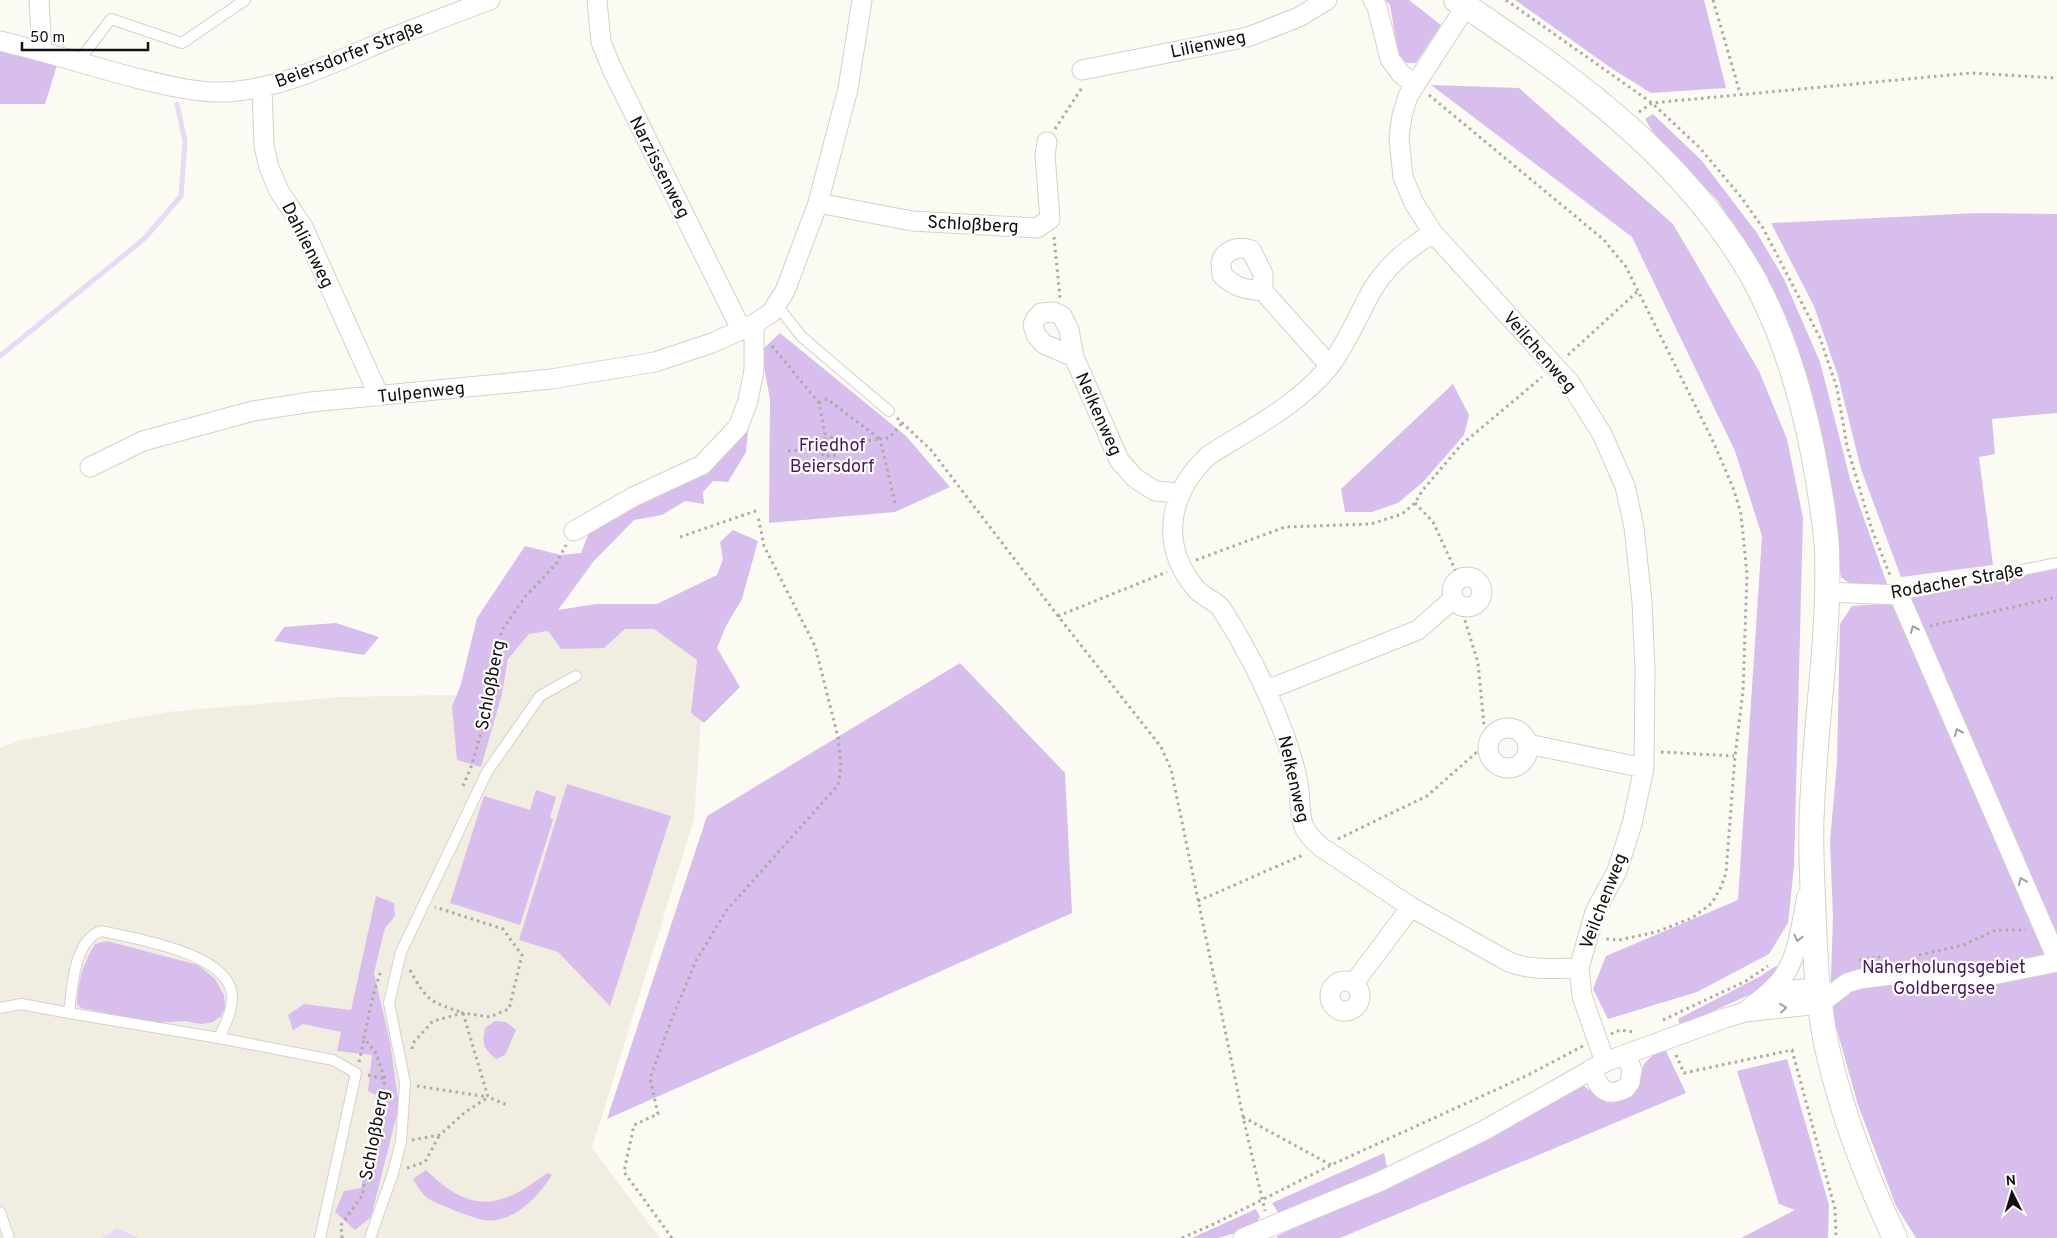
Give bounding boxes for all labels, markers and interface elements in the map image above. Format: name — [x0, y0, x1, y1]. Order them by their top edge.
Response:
street label: Beiersdorfer Straße — [272, 16, 427, 94]
scale bar — [22, 20, 149, 52]
street label: Lilienweg — [1168, 26, 1248, 65]
text: 50 m — [30, 29, 65, 48]
street label: Narzissenweg — [623, 113, 694, 223]
street label: Dahlienweg — [275, 199, 338, 293]
street label: Schloßberg — [927, 212, 1019, 239]
street label: Veilchenweg — [1497, 307, 1581, 399]
street label: Nelkenweg — [1069, 369, 1126, 460]
street label: Tulpenweg — [376, 377, 466, 410]
park label: Friedhof Beiersdorf — [790, 435, 874, 479]
street label: Rodacher Straße — [1889, 559, 2026, 605]
one-way arrow — [1910, 626, 1920, 634]
street label: Schloßberg — [471, 638, 511, 732]
one-way arrow — [1953, 728, 1964, 737]
street label: Nelkenweg — [1271, 733, 1314, 825]
street label: Veilchenweg — [1576, 850, 1633, 953]
one-way arrow — [2018, 877, 2028, 886]
one-way arrow — [1793, 933, 1804, 942]
park label: Naherholungsgebiet Goldbergsee — [1862, 957, 2026, 1001]
one-way arrow — [1779, 1003, 1787, 1014]
street label: Schloßberg — [355, 1088, 395, 1182]
north arrow — [1987, 1168, 2037, 1218]
text: N — [2005, 1173, 2017, 1190]

